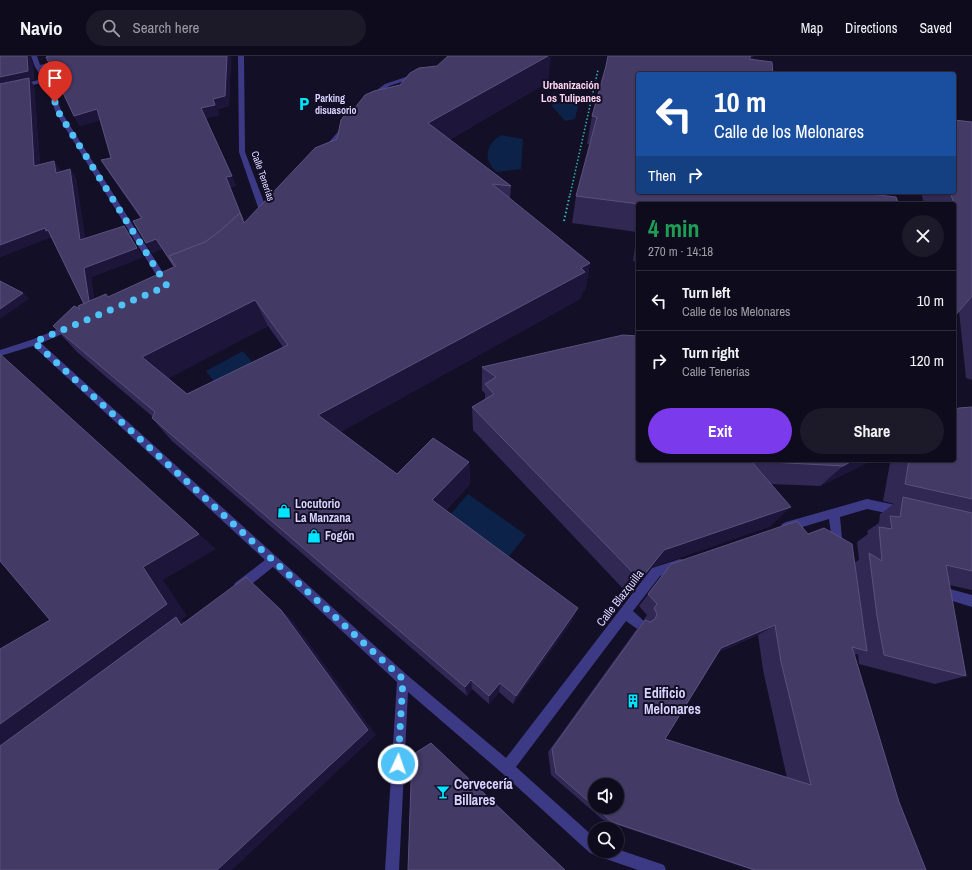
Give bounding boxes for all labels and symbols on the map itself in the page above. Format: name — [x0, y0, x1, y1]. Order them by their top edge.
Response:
pin — [38, 61, 72, 102]
district label: Urbanización Los Tulipanes — [541, 78, 601, 105]
place label: Parking disuasorio — [315, 92, 356, 117]
parking icon: Parking disuasorio — [296, 96, 312, 112]
street label: Calle Tenerías — [248, 149, 278, 203]
place label: Locutorio La Manzana — [295, 496, 351, 526]
shop icon: Locutorio La Manzana — [276, 503, 292, 519]
shop icon: Fogón — [306, 528, 322, 544]
place label: Fogón — [325, 528, 355, 544]
street label: Calle Blazquilla — [593, 566, 647, 630]
place label: Edificio Melonares — [644, 684, 701, 718]
building icon: Edificio Melonares — [625, 693, 641, 709]
position arrow — [377, 743, 419, 785]
place label: Cervecería Billares — [454, 775, 513, 809]
bar icon: Cervecería Billares — [435, 784, 451, 800]

